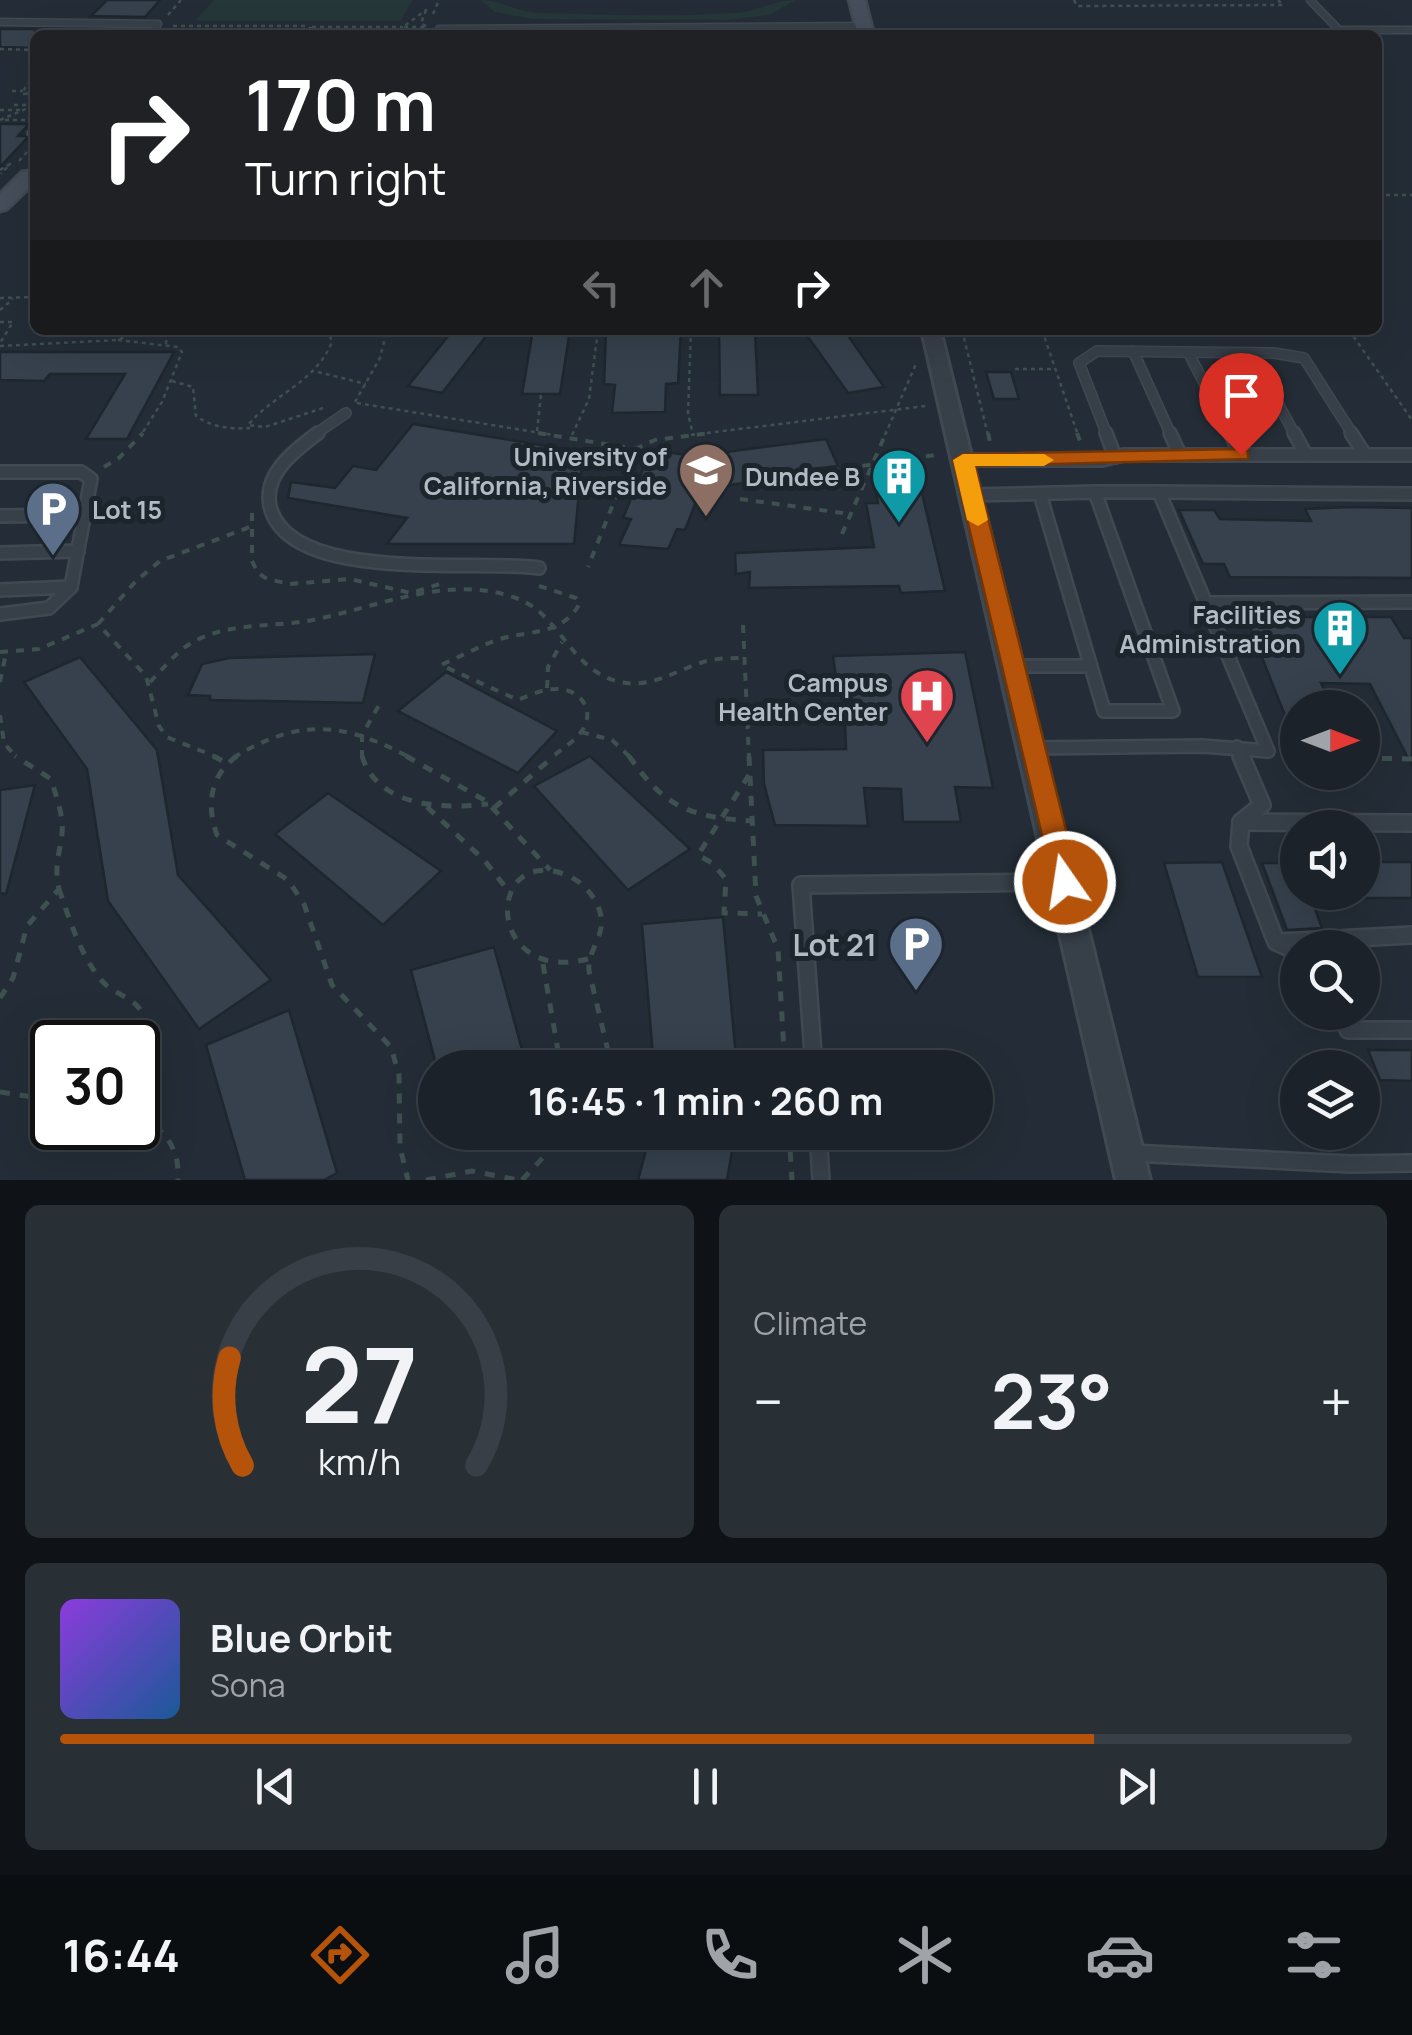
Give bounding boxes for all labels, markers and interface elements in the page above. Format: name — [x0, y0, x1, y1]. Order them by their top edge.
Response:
text: 170 m — [245, 56, 436, 152]
icon: right — [80, 70, 210, 200]
text: Turn right — [245, 147, 446, 209]
icon: left — [574, 260, 629, 315]
icon: ahead — [679, 260, 734, 315]
icon: right — [784, 260, 839, 315]
pin — [1199, 353, 1284, 456]
icon: arrive — [1214, 368, 1269, 423]
place label: University of California, Riverside — [424, 439, 668, 503]
school or university icon: University of California, Riverside — [676, 440, 736, 519]
building icon: Dundee B — [869, 446, 929, 525]
place label: Dundee B — [745, 459, 860, 494]
parking icon: Lot 15 — [23, 479, 83, 558]
place label: Lot 15 — [92, 492, 162, 527]
place label: Facilities Administration — [1119, 597, 1301, 661]
building icon: Facilities Administration — [1310, 598, 1370, 677]
place label: Campus Health Center — [718, 665, 888, 729]
hospital icon: Campus Health Center — [897, 666, 957, 745]
north arrow — [1280, 690, 1380, 790]
map controls — [1280, 690, 1380, 1150]
button: sound — [1280, 810, 1380, 910]
position arrow — [1013, 830, 1117, 934]
parking icon: Lot 21 — [886, 914, 946, 993]
place label: Lot 21 — [792, 924, 877, 965]
button: search — [1280, 930, 1380, 1030]
speed limit sign: 30 — [30, 1020, 160, 1150]
button: layers — [1280, 1050, 1380, 1150]
text: 16:45 · 1 min · 260 m — [528, 1074, 883, 1126]
text: Climate — [754, 1301, 867, 1345]
text: 27 — [301, 1312, 418, 1454]
text: 23° — [991, 1349, 1113, 1452]
text: − — [754, 1363, 783, 1439]
text: + — [1320, 1363, 1352, 1439]
text: km/h — [318, 1437, 401, 1486]
text: Blue Orbit — [210, 1611, 393, 1663]
text: Sona — [210, 1663, 285, 1707]
icon: previous — [248, 1759, 303, 1814]
icon: pause — [678, 1759, 733, 1814]
icon: next — [1109, 1759, 1164, 1814]
icon: directions — [305, 1920, 375, 1990]
icon: music — [500, 1920, 570, 1990]
icon: phone — [695, 1920, 765, 1990]
icon: climate — [890, 1920, 960, 1990]
icon: car — [1085, 1920, 1155, 1990]
icon: filters — [1279, 1920, 1349, 1990]
text: 16:44 — [62, 1924, 180, 1986]

